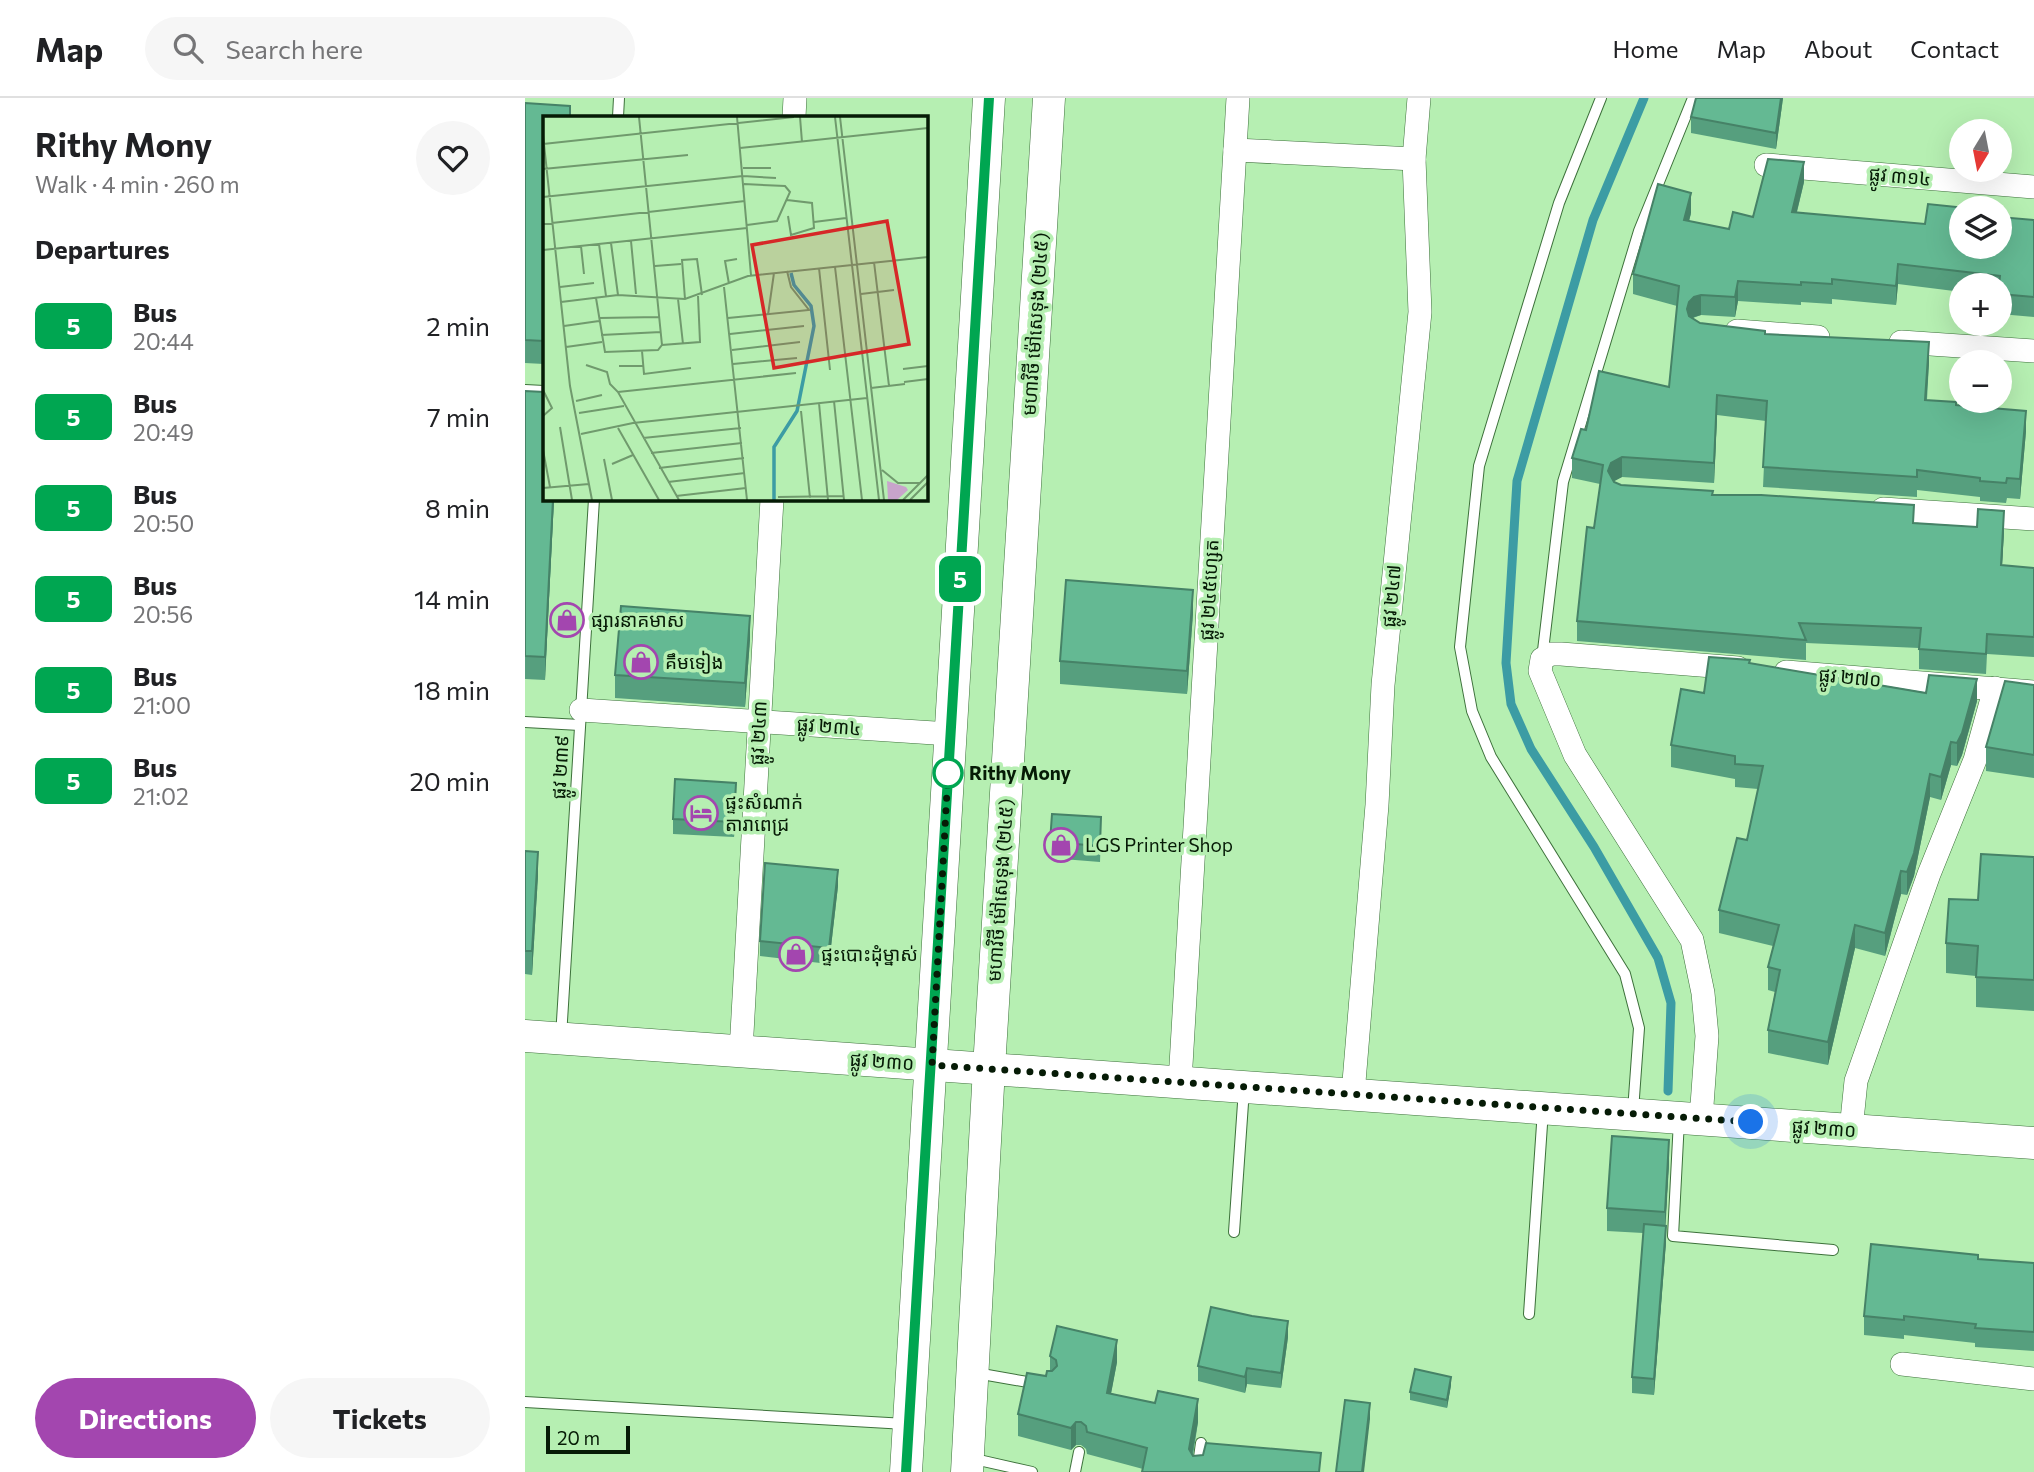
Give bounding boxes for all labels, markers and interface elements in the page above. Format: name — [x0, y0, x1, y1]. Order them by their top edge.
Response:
search box — [145, 17, 635, 80]
text: Map — [35, 28, 103, 69]
icon: search — [169, 29, 207, 67]
text: Search here — [225, 33, 363, 64]
text: Home — [1613, 34, 1679, 63]
text: Map — [1717, 34, 1766, 63]
text: About — [1804, 34, 1872, 63]
text: Contact — [1910, 34, 1999, 63]
inset map — [543, 116, 927, 500]
north arrow — [1949, 119, 2013, 182]
map controls — [1949, 119, 2012, 413]
button: heart — [416, 121, 490, 195]
text: Rithy Mony — [35, 123, 212, 164]
street label: ផ្លូវ ៣១៤ — [1867, 161, 1932, 196]
text: Walk · 4 min · 260 m — [35, 170, 240, 198]
button: layers — [1949, 196, 2012, 259]
street label: មហាវិថី ម៉ៅសេទុង (២៤៥) — [1017, 232, 1055, 416]
text: Departures — [35, 233, 170, 264]
button: + — [1949, 273, 2012, 336]
text: Bus — [133, 296, 177, 327]
text: 2 min — [426, 310, 490, 341]
text: 5 — [67, 311, 81, 340]
text: 20:44 — [133, 327, 194, 355]
button: − — [1949, 350, 2012, 413]
text: Bus — [133, 387, 177, 418]
text: 7 min — [427, 401, 490, 432]
text: 5 — [67, 402, 81, 431]
text: 20:49 — [133, 418, 194, 446]
text: Bus — [133, 478, 177, 509]
text: 8 min — [425, 492, 490, 523]
text: 5 — [67, 493, 81, 522]
text: 20:50 — [133, 509, 194, 537]
street label: ផ្លូវ ២៤៥ហ្សេត — [1194, 539, 1229, 641]
line badge: 5 — [937, 556, 983, 602]
text: 5 — [953, 564, 967, 593]
street label: ផ្លូវ ២៤៧ — [1376, 564, 1411, 629]
text: Bus — [133, 569, 177, 600]
text: 14 min — [414, 583, 490, 614]
text: 5 — [67, 584, 81, 613]
text: 20:56 — [133, 600, 193, 628]
shop icon: ផ្សារនាគមាស — [548, 601, 586, 639]
place label: ផ្សារនាគមាស — [591, 608, 684, 632]
shop icon: គឹមទៀង — [622, 643, 660, 681]
place label: គឹមទៀង — [665, 650, 724, 674]
text: Bus — [133, 660, 177, 691]
street label: ផ្លូវ ២៧០ — [1817, 662, 1882, 697]
text: 18 min — [414, 674, 490, 705]
text: 5 — [67, 675, 81, 704]
text: 21:00 — [133, 691, 191, 719]
street label: ផ្លូវ ២៤៣ — [744, 700, 777, 766]
street label: ផ្លូវ ២៣៤ — [796, 712, 862, 746]
street label: ផ្លូវ ២៣៩ — [546, 734, 579, 800]
text: Bus — [133, 751, 177, 782]
marker: Rithy Mony — [933, 758, 963, 788]
place label: Rithy Mony — [969, 761, 1072, 784]
text: 20 min — [409, 765, 490, 796]
text: 5 — [67, 766, 81, 795]
text: 21:02 — [133, 782, 189, 810]
place label: ផ្ទះសំណាក់ តារាពេជ្រ — [725, 790, 803, 836]
hotel icon: ផ្ទះសំណាក់ តារាពេជ្រ — [682, 794, 720, 832]
street label: មហាវិថី ម៉ៅសេទុង (២៤៥) — [982, 798, 1020, 982]
shop icon: LGS Printer Shop — [1042, 826, 1080, 864]
place label: LGS Printer Shop — [1085, 833, 1233, 856]
shop icon: ផ្ទះបោះដុំម្នាស់ — [777, 935, 815, 973]
place label: ផ្ទះបោះដុំម្នាស់ — [821, 942, 918, 967]
street label: ផ្លូវ ២៣០ — [849, 1047, 915, 1081]
your location — [1733, 1104, 1768, 1139]
street label: ផ្លូវ ២៣០ — [1791, 1114, 1857, 1148]
button: Directions — [35, 1378, 256, 1458]
button: Tickets — [270, 1378, 490, 1458]
scale bar — [546, 1423, 630, 1455]
text: 20 m — [557, 1426, 600, 1449]

